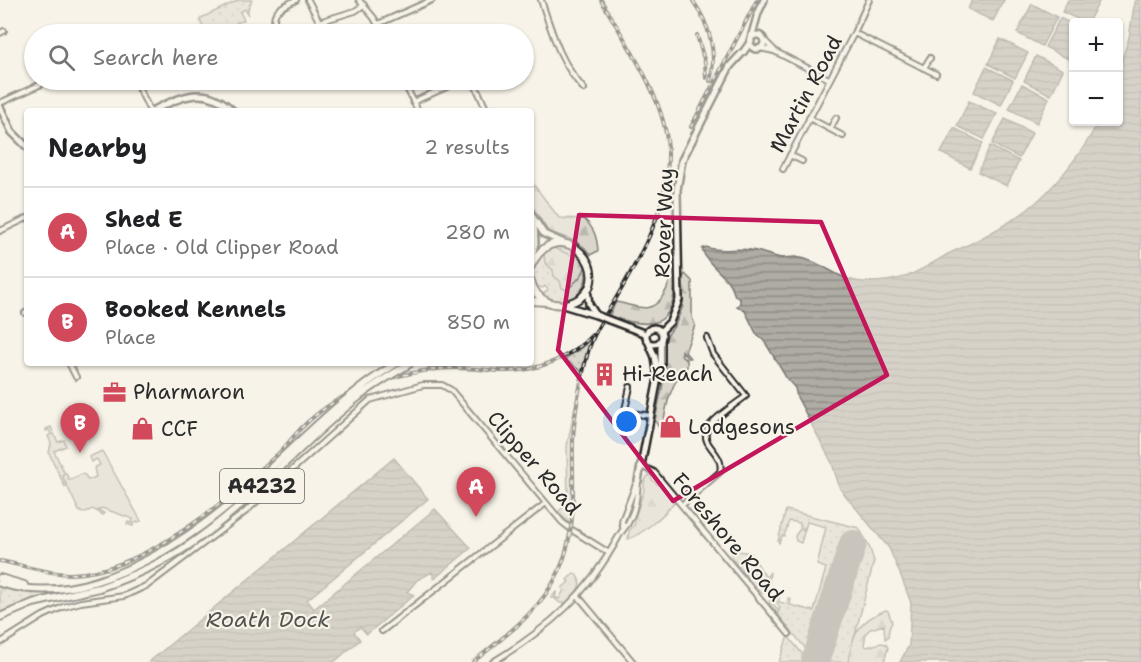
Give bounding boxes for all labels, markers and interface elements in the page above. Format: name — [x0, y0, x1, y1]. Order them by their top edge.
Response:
map controls — [1069, 18, 1123, 126]
button: + — [1069, 18, 1123, 72]
search box — [24, 24, 534, 90]
street label: Martin Road — [763, 30, 849, 158]
icon: search — [45, 41, 78, 74]
text: Search here — [93, 43, 219, 72]
button: − — [1069, 72, 1123, 126]
text: Nearby — [48, 130, 147, 165]
text: 2 results — [424, 134, 510, 160]
street label: Rover Way — [648, 168, 680, 278]
text: Shed E — [105, 205, 183, 234]
text: A — [60, 219, 75, 245]
text: 280 m — [445, 219, 510, 245]
text: Place · Old Clipper Road — [105, 234, 339, 260]
text: Booked Kennels — [105, 295, 286, 324]
text: B — [61, 309, 74, 335]
text: 850 m — [446, 309, 510, 335]
text: Place — [105, 324, 156, 350]
place label: Hi-Reach — [622, 360, 713, 388]
building icon: Hi-Reach — [591, 361, 617, 387]
place label: Pharmaron — [133, 378, 245, 406]
office icon: Pharmaron — [102, 379, 128, 405]
pin: B — [60, 404, 100, 453]
street label: Clipper Road — [481, 405, 587, 521]
your location — [612, 407, 641, 436]
place label: Lodgesons — [688, 413, 795, 441]
shop icon: Lodgesons — [657, 414, 683, 440]
place label: CCF — [161, 415, 198, 443]
shop icon: CCF — [130, 416, 156, 442]
street label: Foreshore Road — [666, 467, 790, 607]
pin: A — [456, 468, 496, 517]
road number: A4232 — [220, 469, 304, 503]
water label: Roath Dock — [206, 605, 330, 634]

